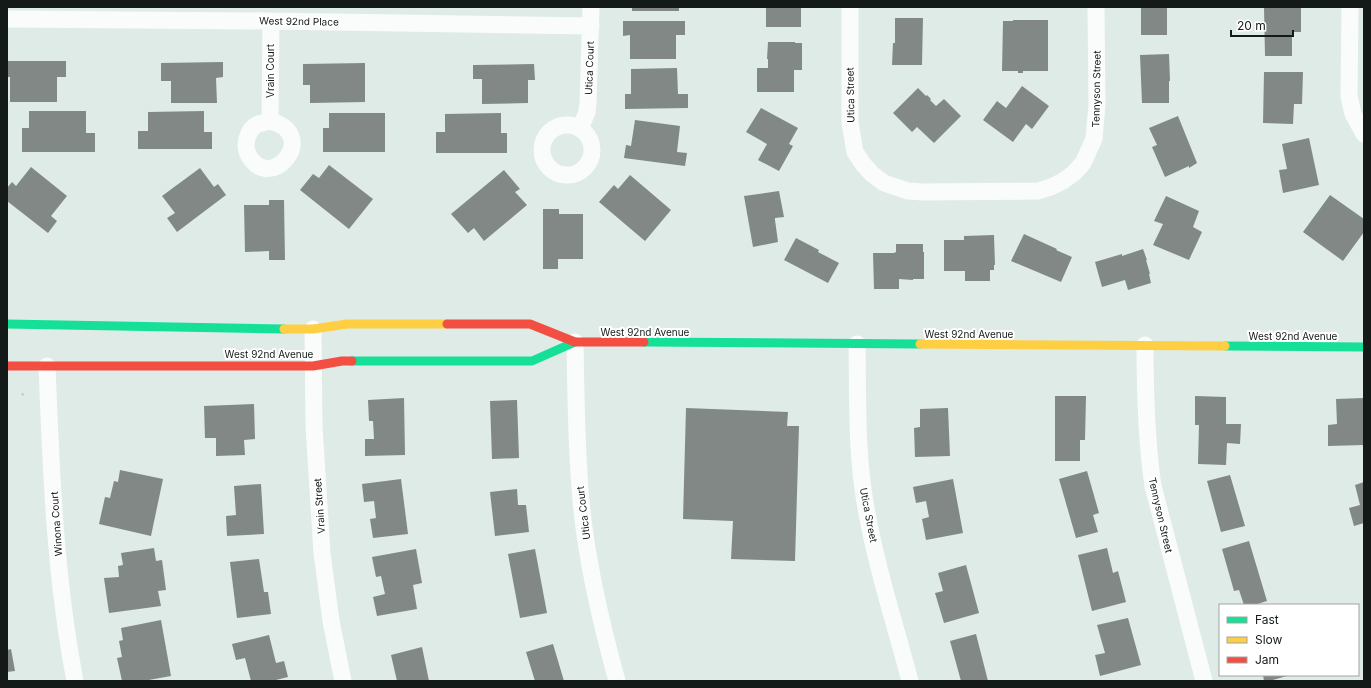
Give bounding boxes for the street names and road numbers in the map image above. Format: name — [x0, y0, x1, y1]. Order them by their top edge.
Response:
street label: West 92nd Place — [259, 14, 339, 28]
street label: Utica Court — [582, 40, 596, 95]
street label: Vrain Court — [264, 43, 276, 98]
street label: Tennyson Street — [1089, 50, 1103, 128]
street label: Utica Street — [844, 66, 856, 123]
street label: West 92nd Avenue — [601, 326, 690, 338]
street label: West 92nd Avenue — [925, 328, 1014, 340]
street label: West 92nd Avenue — [1249, 330, 1338, 342]
street label: West 92nd Avenue — [225, 348, 314, 360]
street label: Tennyson Street — [1146, 476, 1176, 555]
street label: Vrain Street — [311, 477, 327, 534]
street label: Utica Court — [574, 485, 592, 540]
street label: Utica Street — [858, 487, 880, 544]
street label: Winona Court — [48, 490, 64, 557]

